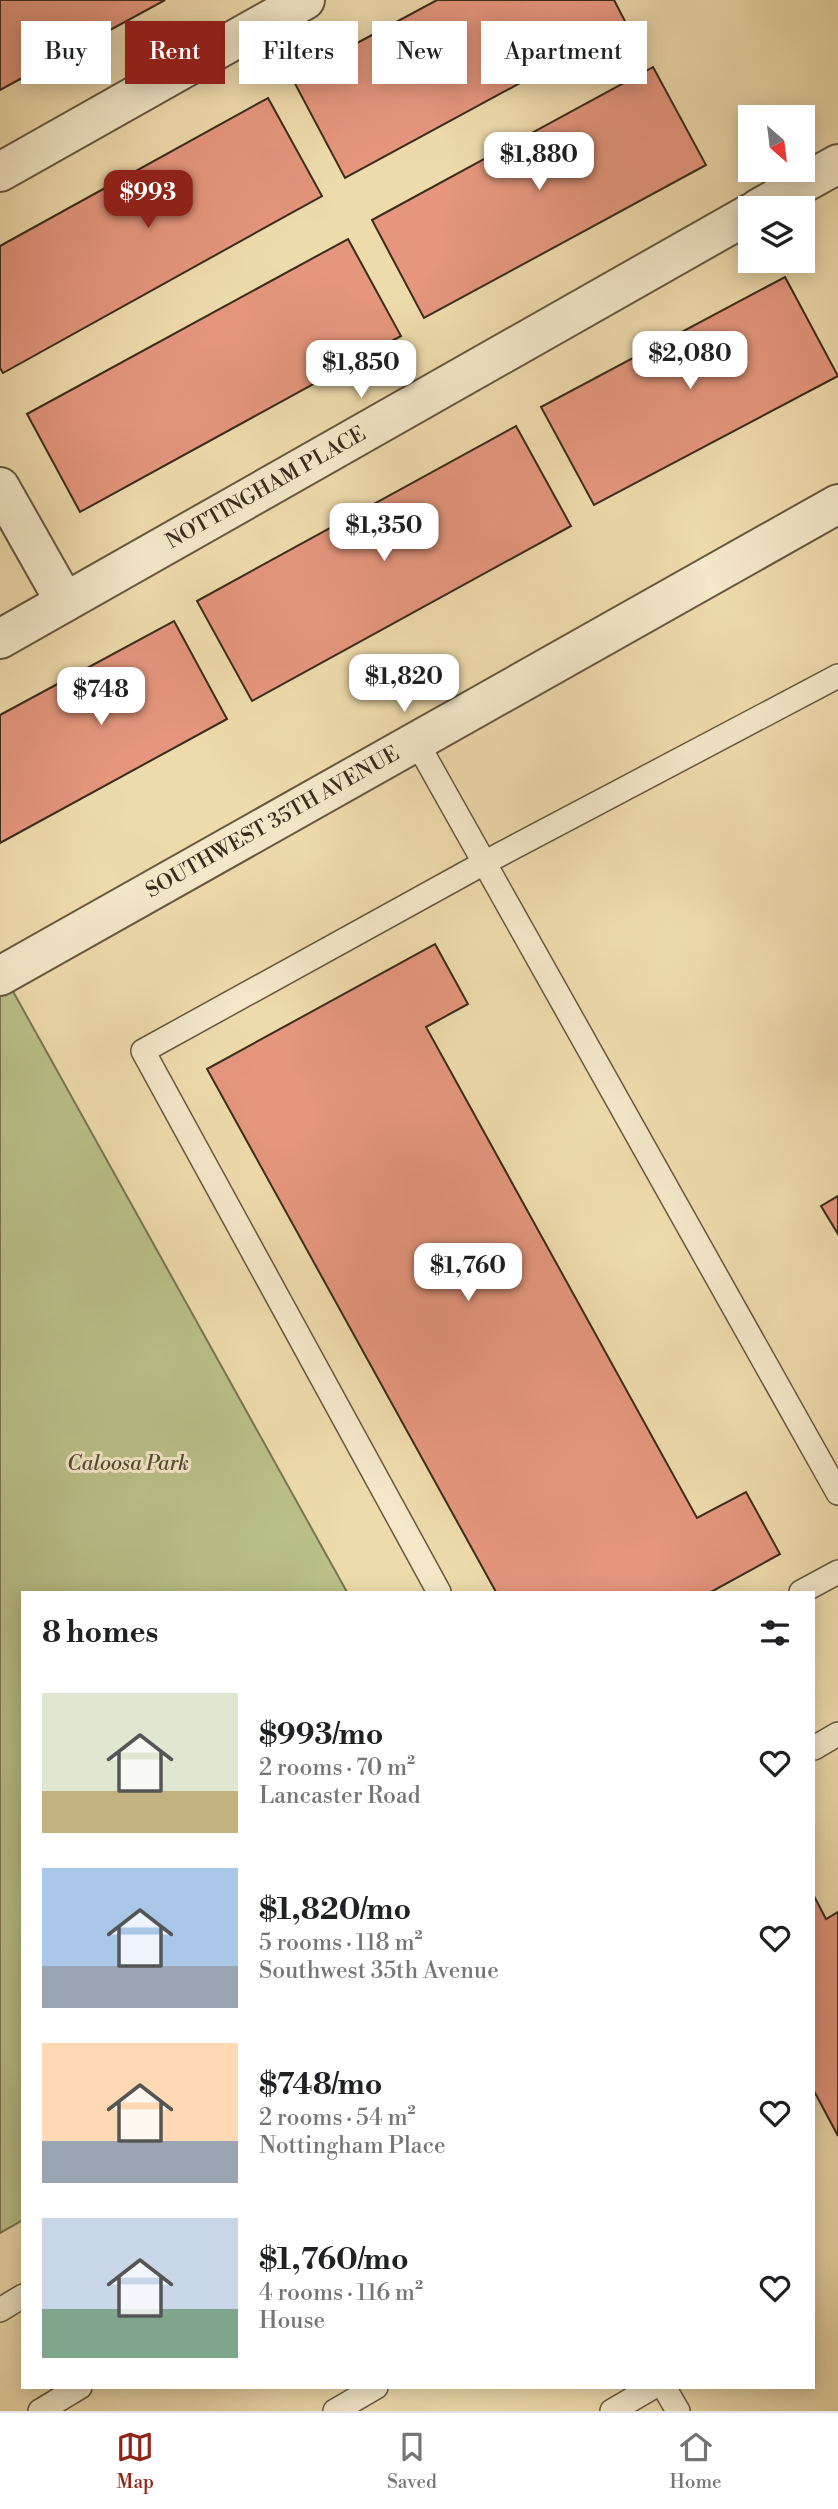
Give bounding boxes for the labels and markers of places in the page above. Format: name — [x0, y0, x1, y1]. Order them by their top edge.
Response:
pin: $1,880 — [482, 132, 596, 192]
pin: $993 — [107, 170, 189, 230]
pin: $2,080 — [633, 332, 747, 391]
pin: $1,850 — [304, 340, 418, 400]
pin: $1,350 — [327, 504, 441, 563]
pin: $1,820 — [347, 654, 461, 714]
pin: $748 — [60, 668, 142, 727]
pin: $1,760 — [411, 1244, 525, 1303]

